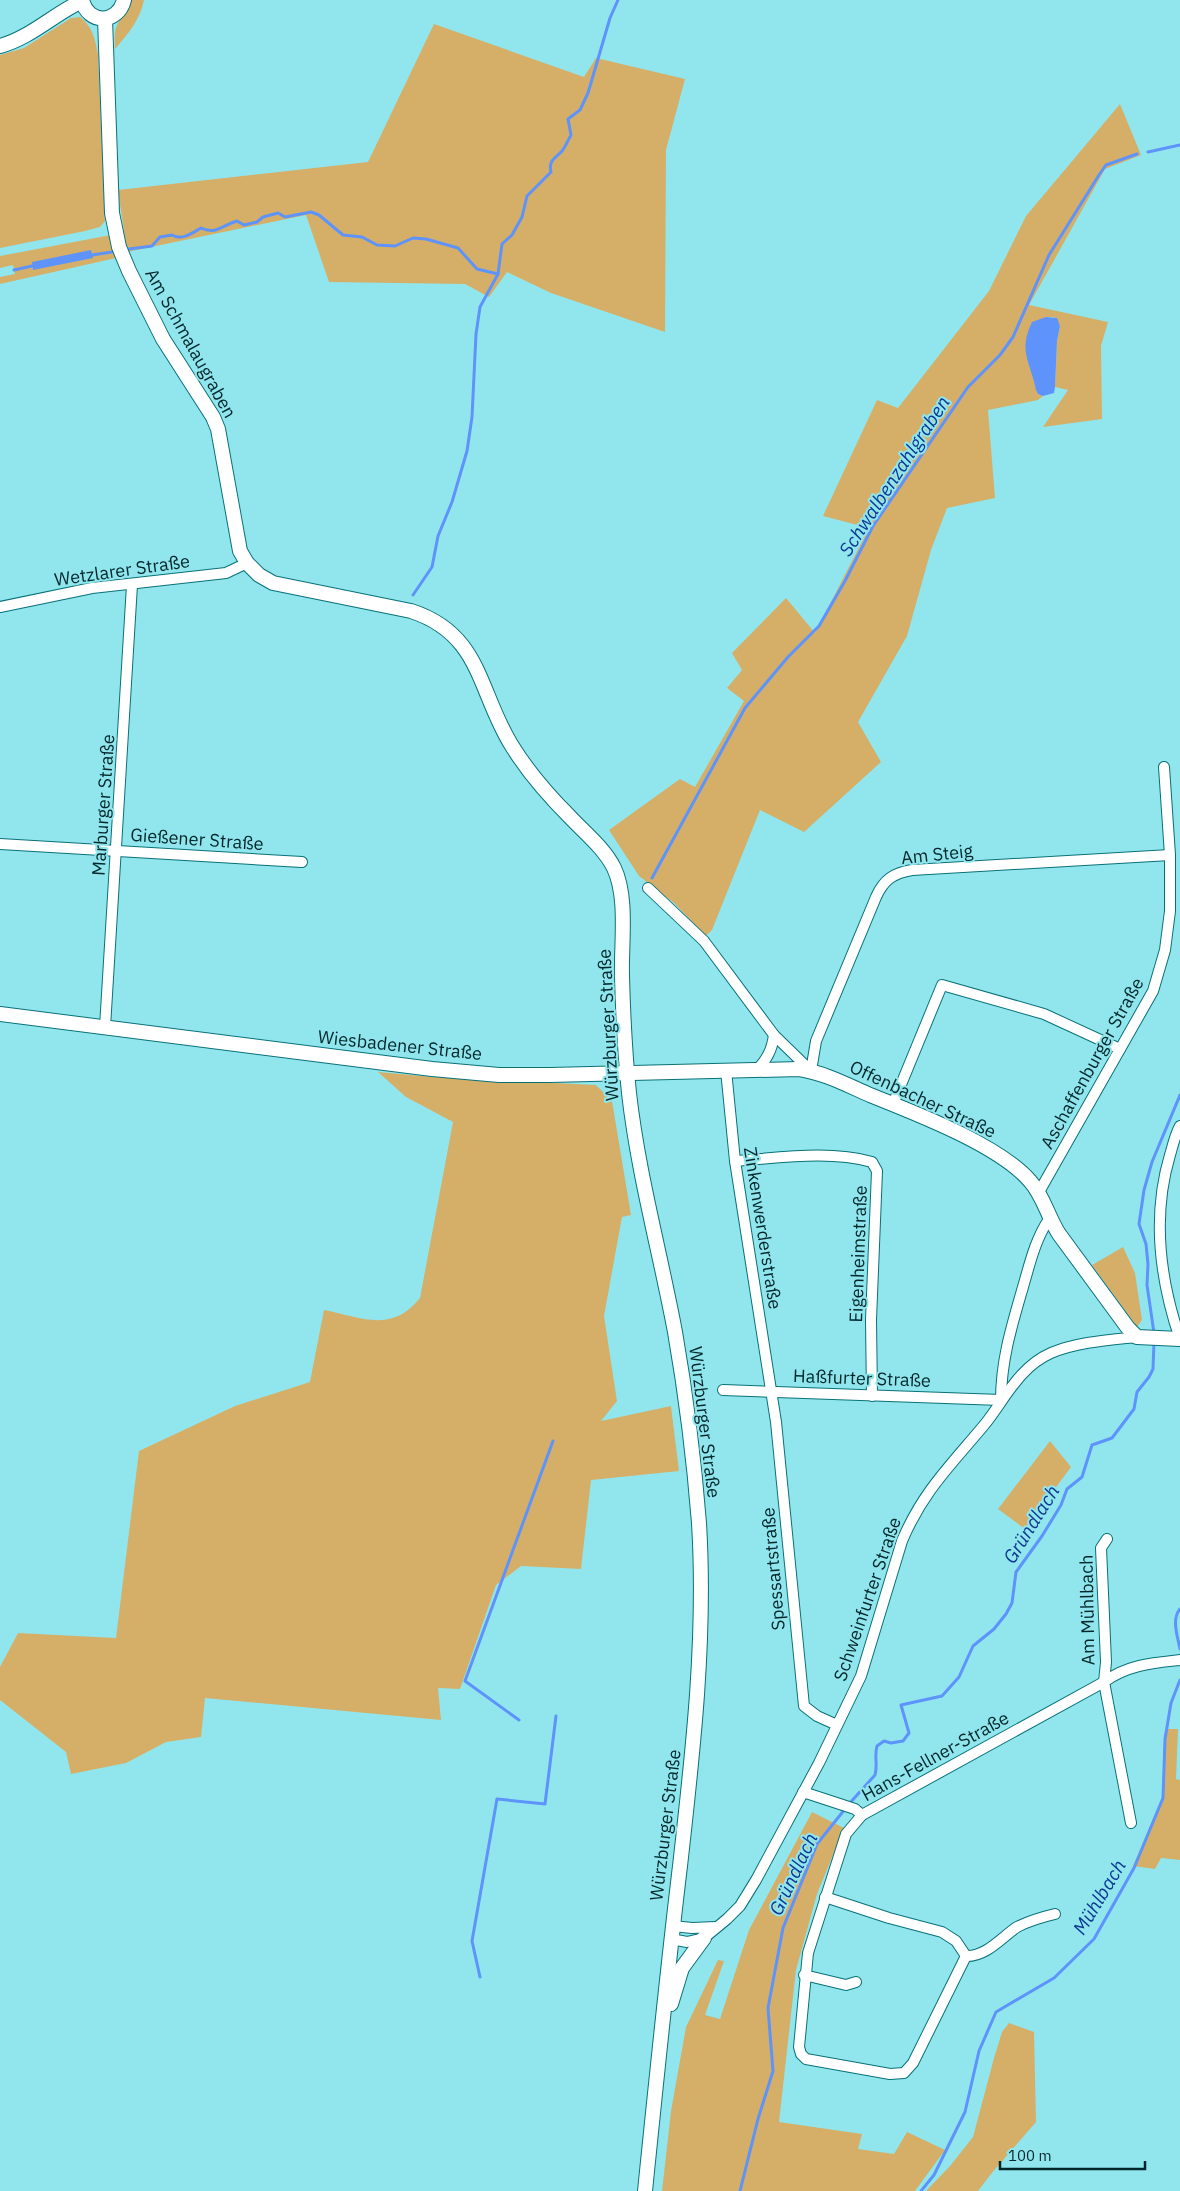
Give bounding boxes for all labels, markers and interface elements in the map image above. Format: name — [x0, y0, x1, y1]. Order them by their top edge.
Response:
street label: Am Schmalaugraben — [140, 264, 242, 422]
water label: Schwalbenzahlgraben — [833, 391, 955, 561]
street label: Wetzlarer Straße — [53, 549, 191, 591]
street label: Marburger Straße — [87, 733, 119, 877]
street label: Gießener Straße — [130, 823, 265, 855]
street label: Am Steig — [900, 839, 975, 869]
street label: Würzburger Straße — [593, 948, 623, 1102]
street label: Aschaffenburger Straße — [1035, 973, 1149, 1153]
street label: Wiesbadener Straße — [317, 1025, 483, 1065]
street label: Offenbacher Straße — [846, 1055, 1000, 1143]
street label: Zinkenwerderstraße — [739, 1145, 787, 1311]
street label: Eigenheimstraße — [844, 1185, 872, 1323]
street label: Würzburger Straße — [684, 1345, 726, 1499]
street label: Haßfurter Straße — [793, 1364, 931, 1392]
water label: Gründlach — [998, 1480, 1064, 1568]
street label: Spessartstraße — [756, 1506, 790, 1631]
street label: Schweinfurter Straße — [828, 1514, 906, 1684]
street label: Am Mühlbach — [1075, 1554, 1099, 1666]
street label: Hans-Fellner-Straße — [857, 1706, 1013, 1806]
street label: Würzburger Straße — [644, 1748, 686, 1902]
water label: Gründlach — [764, 1829, 822, 1919]
water label: Mühlbach — [1067, 1855, 1131, 1939]
scale bar — [1000, 2138, 1145, 2170]
text: 100 m — [1008, 2146, 1052, 2165]

